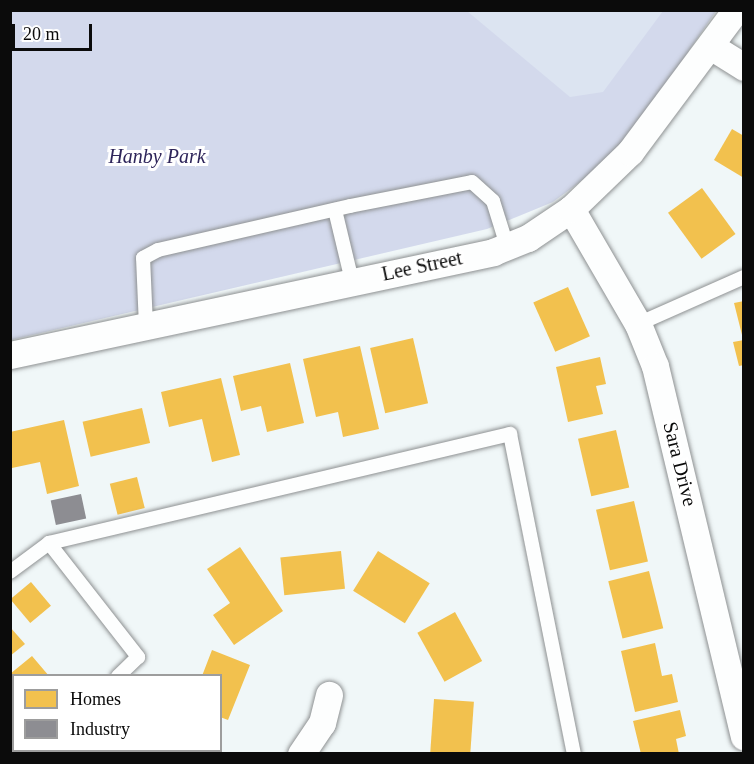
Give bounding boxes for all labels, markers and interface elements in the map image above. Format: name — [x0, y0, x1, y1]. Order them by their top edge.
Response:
scale bar — [15, 12, 94, 50]
text: 20 m — [23, 24, 60, 44]
park label: Hanby Park — [108, 144, 206, 168]
street label: Lee Street — [380, 246, 464, 286]
street label: Sara Drive — [658, 419, 702, 509]
legend — [12, 674, 222, 752]
text: Homes — [70, 689, 121, 709]
text: Industry — [70, 719, 130, 739]

